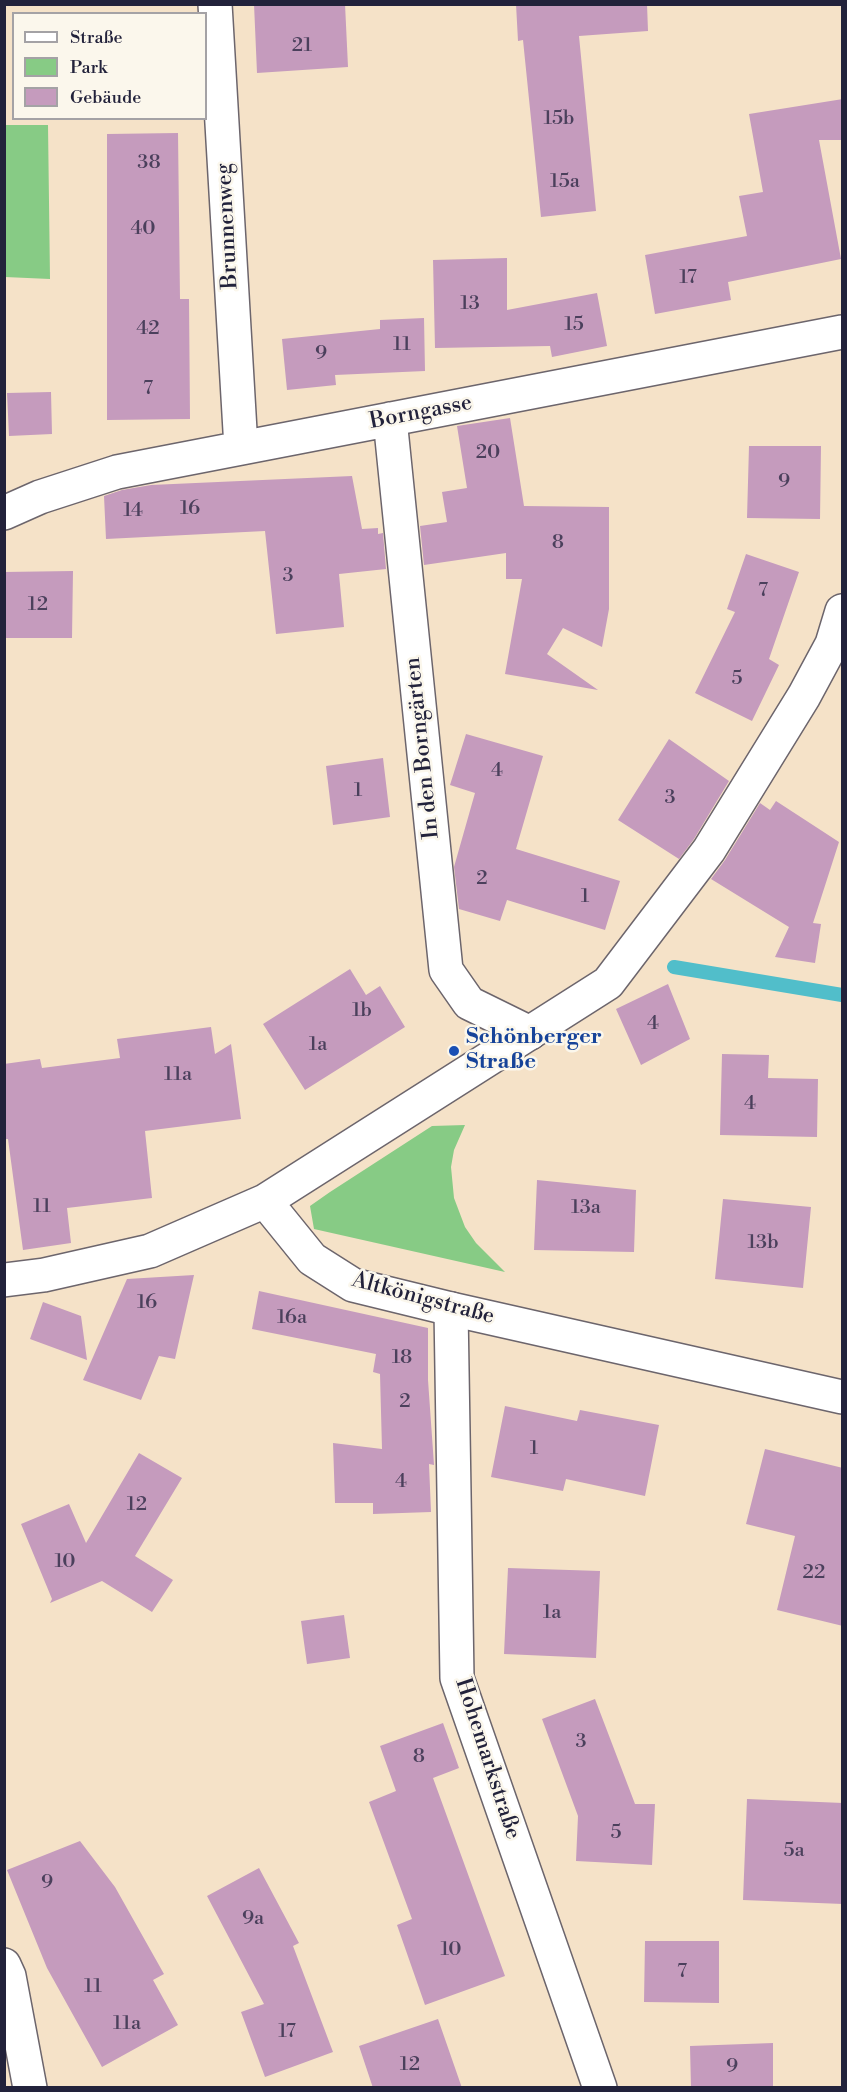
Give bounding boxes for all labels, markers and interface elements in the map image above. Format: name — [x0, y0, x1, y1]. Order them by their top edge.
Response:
legend — [12, 12, 207, 120]
text: Straße — [70, 26, 123, 49]
house number: 21 — [292, 34, 312, 58]
text: Park — [70, 56, 107, 79]
text: Gebäude — [70, 86, 141, 109]
house number: 15b — [543, 107, 575, 131]
house number: 38 — [137, 151, 161, 175]
street label: Brunnenweg — [212, 162, 244, 290]
house number: 15a — [550, 170, 580, 194]
house number: 40 — [130, 217, 156, 241]
house number: 17 — [679, 266, 697, 290]
house number: 13 — [460, 292, 480, 316]
house number: 15 — [564, 313, 584, 337]
house number: 42 — [136, 317, 160, 341]
house number: 11 — [393, 333, 411, 357]
house number: 9 — [315, 342, 327, 366]
house number: 7 — [143, 377, 153, 401]
street label: Borngasse — [368, 390, 474, 436]
house number: 20 — [476, 441, 500, 465]
house number: 9 — [778, 470, 790, 494]
house number: 16 — [180, 497, 200, 521]
house number: 14 — [123, 499, 143, 523]
house number: 8 — [552, 531, 564, 555]
house number: 3 — [282, 564, 294, 588]
house number: 7 — [758, 579, 768, 603]
house number: 12 — [28, 593, 48, 617]
street label: In den Borngärten — [400, 656, 446, 840]
house number: 5 — [731, 667, 743, 691]
house number: 4 — [491, 759, 503, 783]
house number: 1 — [354, 779, 362, 803]
house number: 3 — [664, 786, 676, 810]
house number: 2 — [476, 867, 488, 891]
house number: 1 — [581, 885, 589, 909]
house number: 1b — [352, 999, 372, 1023]
house number: 4 — [647, 1012, 659, 1036]
place label: Schönberger Straße — [466, 1025, 602, 1076]
house number: 1a — [309, 1033, 327, 1057]
marker: Schönberger Straße — [447, 1044, 461, 1058]
house number: 11a — [164, 1063, 192, 1087]
house number: 4 — [744, 1092, 756, 1116]
house number: 11 — [33, 1195, 51, 1219]
house number: 13a — [571, 1196, 601, 1220]
house number: 13b — [747, 1231, 779, 1255]
street label: Altkönigstraße — [349, 1267, 497, 1331]
house number: 16 — [137, 1291, 157, 1315]
house number: 16a — [277, 1306, 307, 1330]
house number: 18 — [392, 1346, 412, 1370]
house number: 2 — [399, 1390, 411, 1414]
house number: 1 — [530, 1437, 538, 1461]
house number: 4 — [395, 1470, 407, 1494]
house number: 12 — [127, 1493, 147, 1517]
house number: 10 — [54, 1550, 76, 1574]
house number: 22 — [803, 1561, 825, 1585]
house number: 1a — [543, 1601, 561, 1625]
street label: Hohemarkstraße — [449, 1675, 525, 1843]
house number: 3 — [575, 1730, 587, 1754]
house number: 8 — [413, 1745, 425, 1769]
house number: 5 — [610, 1821, 622, 1845]
house number: 5a — [783, 1839, 805, 1863]
house number: 9 — [41, 1871, 53, 1895]
house number: 9a — [242, 1907, 264, 1931]
house number: 10 — [440, 1938, 462, 1962]
house number: 7 — [677, 1960, 687, 1984]
house number: 11 — [84, 1975, 102, 1999]
house number: 11a — [113, 2012, 141, 2036]
house number: 17 — [278, 2020, 296, 2044]
house number: 12 — [400, 2053, 420, 2077]
house number: 9 — [726, 2055, 738, 2079]

